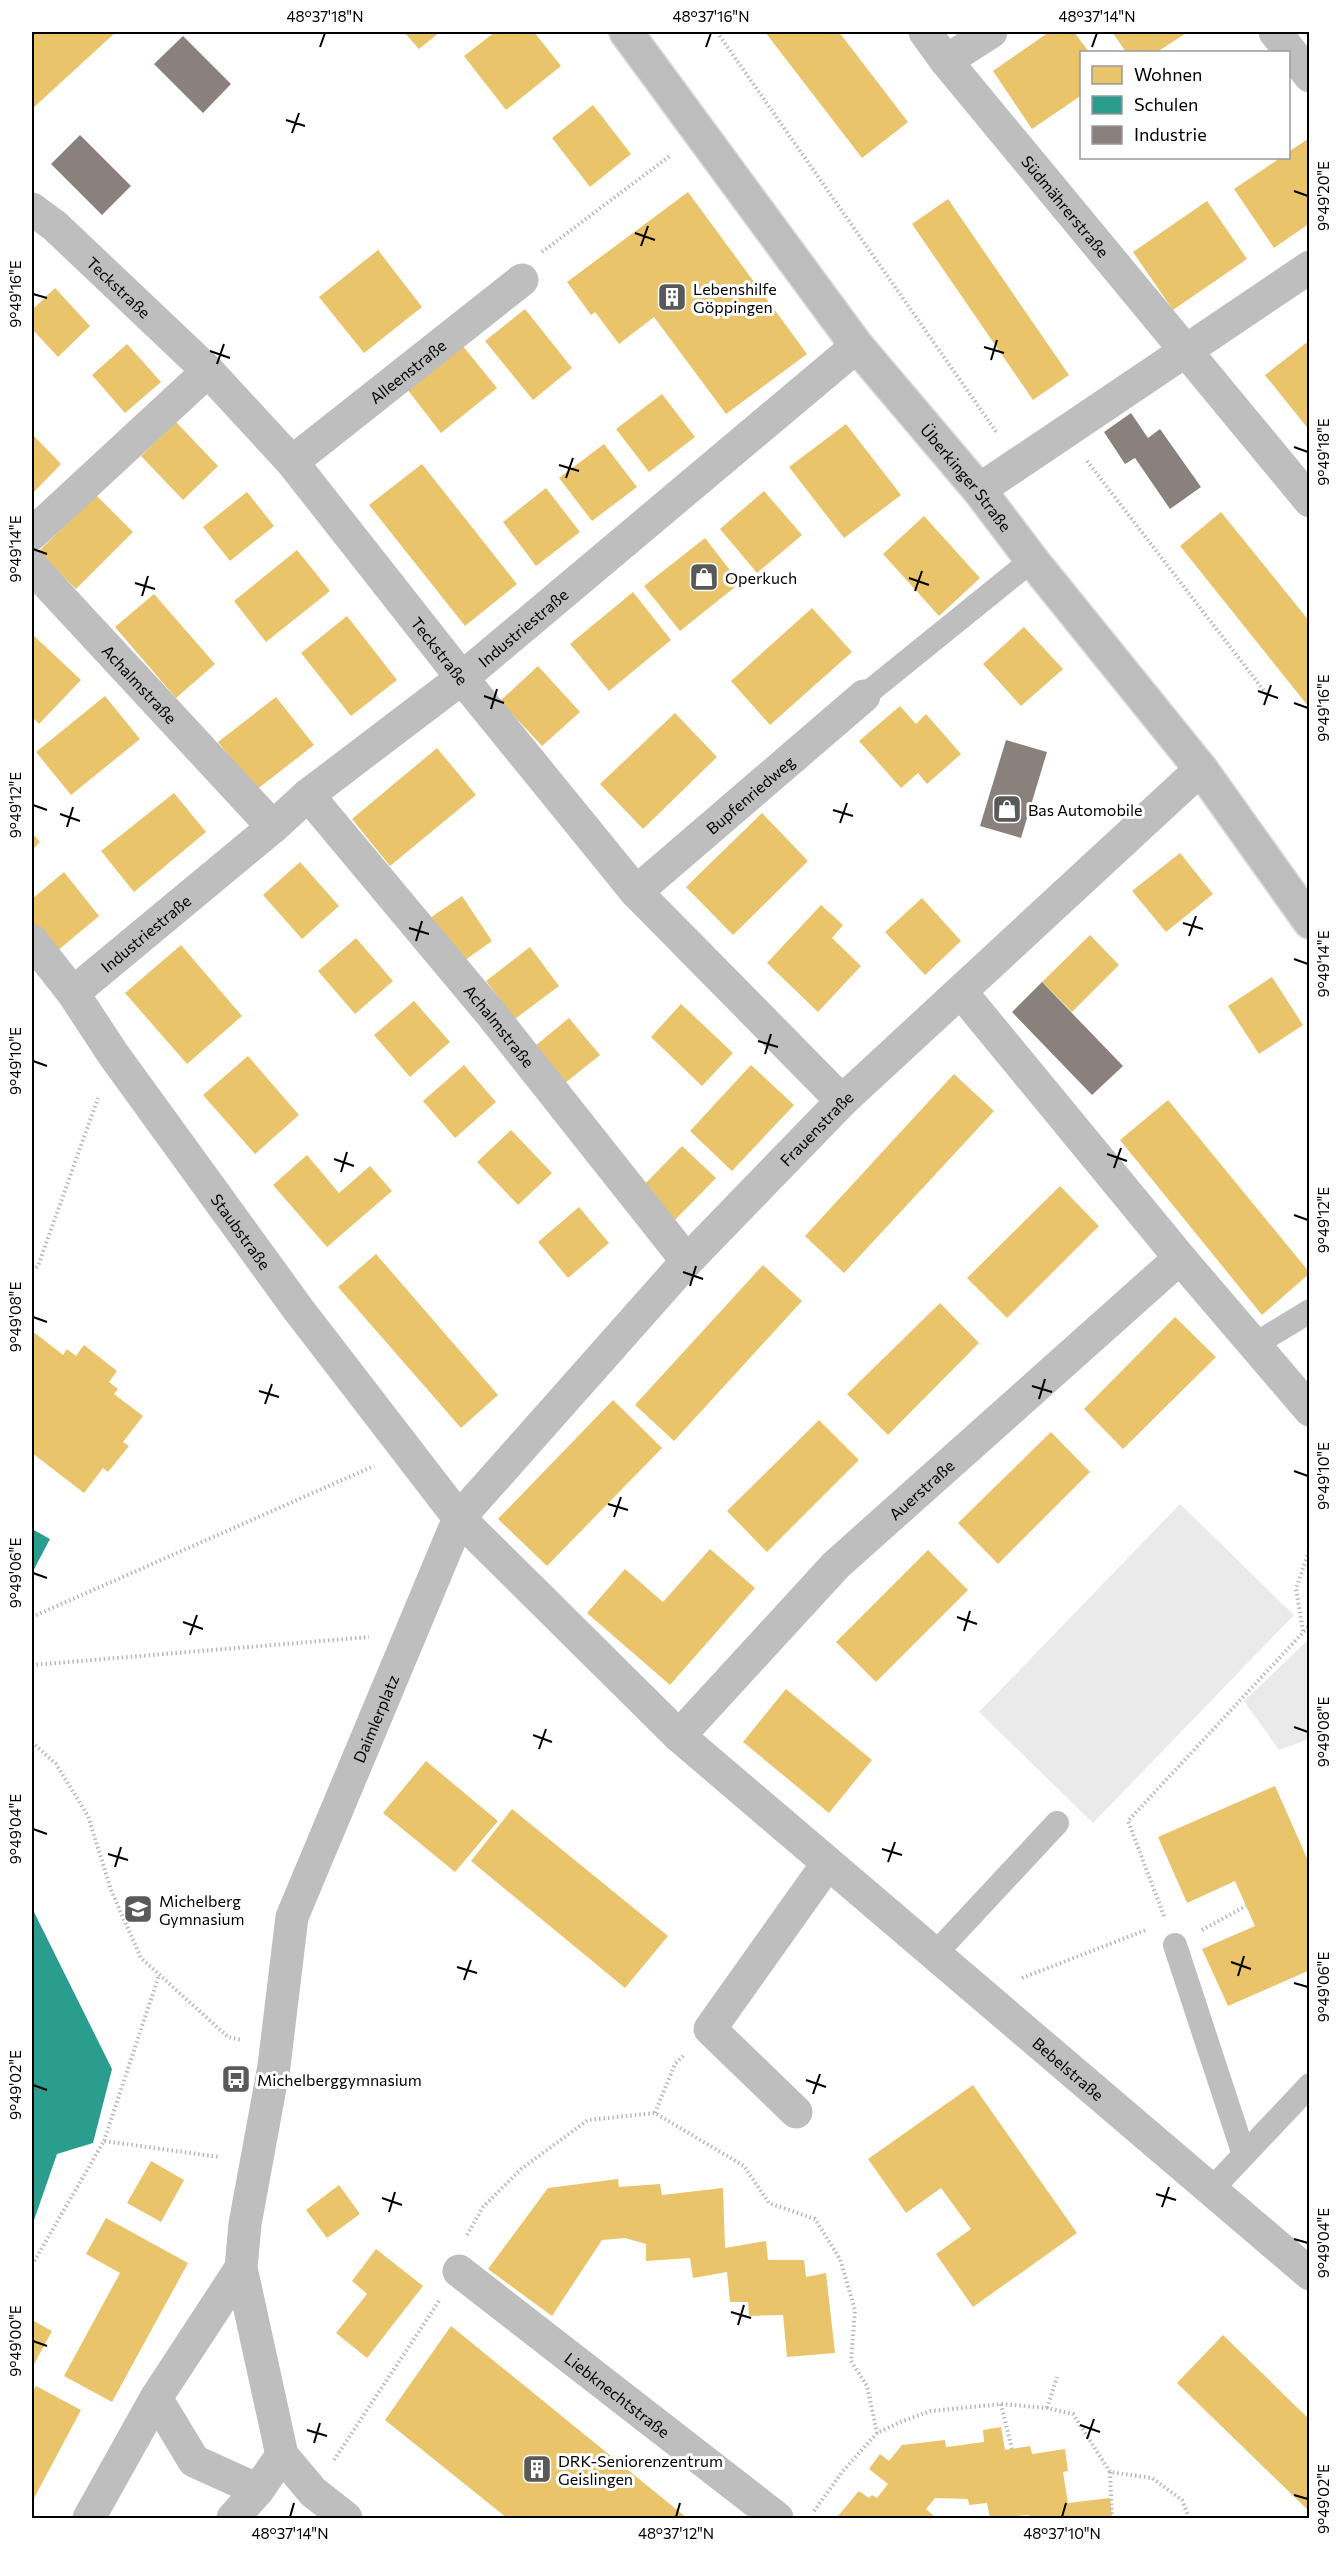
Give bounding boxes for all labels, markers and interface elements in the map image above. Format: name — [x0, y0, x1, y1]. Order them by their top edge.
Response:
text: 48°37'18"N — [287, 7, 363, 25]
text: 48°37'16"N — [673, 7, 749, 25]
text: 48°37'14"N — [1059, 7, 1135, 25]
legend — [1080, 51, 1290, 159]
text: Wohnen — [1134, 63, 1202, 85]
text: Schulen — [1134, 93, 1198, 115]
text: Industrie — [1134, 123, 1207, 145]
street label: Südmährerstraße — [1018, 151, 1114, 261]
text: 9°49'20"E — [1314, 161, 1332, 231]
street label: Teckstraße — [83, 252, 155, 321]
text: 9°49'16"E — [6, 260, 24, 328]
place label: Lebenshilfe Göppingen — [693, 279, 777, 316]
building icon: Lebenshilfe Göppingen — [656, 281, 688, 313]
street label: Alleenstraße — [365, 335, 449, 407]
text: 9°49'18"E — [1314, 418, 1332, 486]
street label: Überkinger Straße — [917, 420, 1016, 535]
text: 9°49'14"E — [6, 515, 24, 583]
shop icon: Operkuch — [688, 561, 720, 593]
place label: Operkuch — [725, 568, 797, 587]
street label: Industriestraße — [474, 584, 571, 670]
street label: Teckstraße — [408, 613, 473, 688]
street label: Achalmstraße — [99, 640, 181, 727]
text: 9°49'16"E — [1314, 674, 1332, 742]
street label: Bupfenriedweg — [702, 751, 798, 837]
text: 9°49'12"E — [6, 772, 24, 838]
shop icon: Bas Automobile — [991, 793, 1023, 825]
place label: Bas Automobile — [1028, 800, 1142, 819]
street label: Industriestraße — [96, 890, 194, 976]
text: 9°49'14"E — [1314, 930, 1332, 998]
street label: Achalmstraße — [461, 980, 539, 1071]
text: 9°49'10"E — [6, 1027, 24, 1095]
street label: Frauenstraße — [775, 1087, 856, 1169]
text: 9°49'12"E — [1314, 1187, 1332, 1253]
street label: Staubstraße — [208, 1190, 275, 1273]
text: 9°49'08"E — [6, 1282, 24, 1352]
text: 9°49'10"E — [1314, 1442, 1332, 1510]
street label: Auerstraße — [884, 1455, 957, 1523]
text: 9°49'06"E — [6, 1538, 24, 1608]
street label: Daimlerplatz — [348, 1671, 402, 1765]
text: 9°49'08"E — [1314, 1697, 1332, 1767]
text: 9°49'04"E — [6, 1794, 24, 1864]
place label: Michelberg Gymnasium — [159, 1891, 244, 1928]
school or university icon: Michelberg Gymnasium — [122, 1893, 154, 1925]
text: 9°49'06"E — [1314, 1952, 1332, 2022]
street label: Bebelstraße — [1029, 2033, 1108, 2104]
text: 9°49'02"E — [6, 2050, 24, 2120]
bus stop icon: Michelberggymnasium — [220, 2063, 252, 2095]
place label: Michelberggymnasium — [257, 2070, 422, 2089]
text: 9°49'04"E — [1314, 2208, 1332, 2278]
text: 9°49'00"E — [6, 2305, 24, 2377]
street label: Liebknechtstraße — [561, 2348, 674, 2441]
place label: DRK-Seniorenzentrum Geislingen — [558, 2451, 723, 2488]
building icon: DRK-Seniorenzentrum Geislingen — [521, 2453, 553, 2485]
text: 9°49'02"E — [1314, 2464, 1332, 2534]
text: 48°37'14"N — [252, 2524, 328, 2542]
text: 48°37'12"N — [638, 2524, 714, 2542]
text: 48°37'10"N — [1023, 2524, 1101, 2542]

